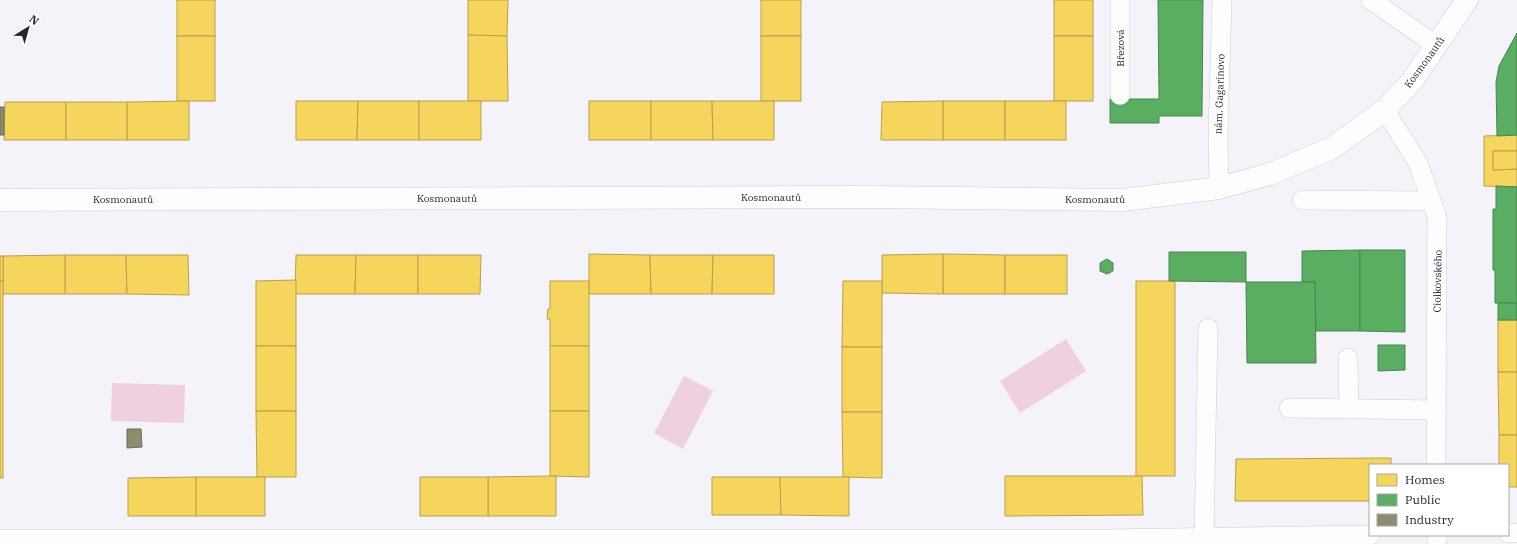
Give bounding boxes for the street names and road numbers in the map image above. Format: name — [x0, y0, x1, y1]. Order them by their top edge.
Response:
street label: Březová — [1114, 29, 1127, 67]
street label: Kosmonautů — [1401, 34, 1447, 90]
street label: nám. Gagarinovo — [1212, 53, 1227, 134]
street label: Kosmonautů — [741, 191, 801, 204]
street label: Kosmonautů — [417, 192, 477, 205]
street label: Kosmonautů — [93, 193, 153, 206]
street label: Kosmonautů — [1065, 193, 1125, 206]
street label: Ciolkovského — [1430, 249, 1445, 312]

